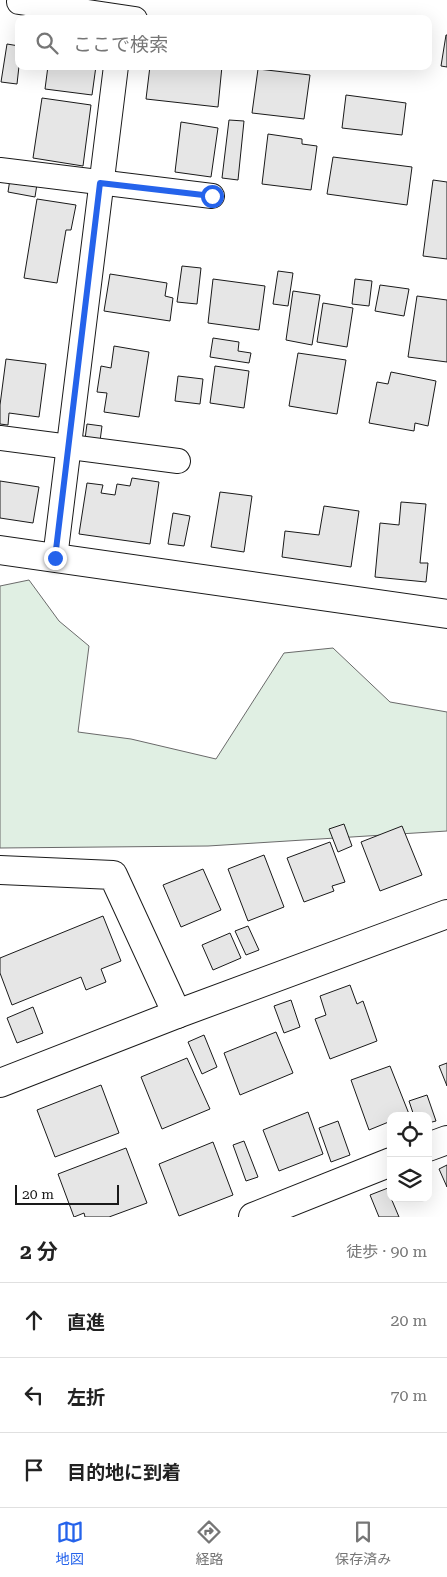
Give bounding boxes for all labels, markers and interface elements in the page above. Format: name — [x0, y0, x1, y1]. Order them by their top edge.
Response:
search box — [15, 15, 432, 70]
icon: search — [33, 29, 61, 57]
text: ここで検索 — [73, 33, 168, 56]
route start — [201, 185, 224, 208]
route end — [44, 547, 67, 570]
map controls — [387, 1112, 432, 1202]
button: locate — [387, 1112, 432, 1157]
button: layers — [387, 1157, 432, 1202]
scale bar — [15, 1182, 119, 1205]
text: 20 m — [22, 1186, 54, 1202]
text: 2 分 — [20, 1240, 58, 1264]
text: 徒歩 · 90 m — [346, 1242, 427, 1261]
icon: ahead — [20, 1306, 48, 1334]
text: 直進 — [67, 1311, 105, 1334]
text: 20 m — [390, 1311, 427, 1330]
icon: left — [20, 1381, 48, 1409]
text: 左折 — [67, 1386, 105, 1409]
text: 70 m — [390, 1386, 427, 1405]
icon: arrive — [20, 1456, 48, 1484]
text: 目的地に到着 — [67, 1461, 181, 1484]
tab: 地図 — [56, 1518, 84, 1568]
tab: 経路 — [195, 1518, 223, 1568]
tab: 保存済み — [335, 1518, 391, 1568]

